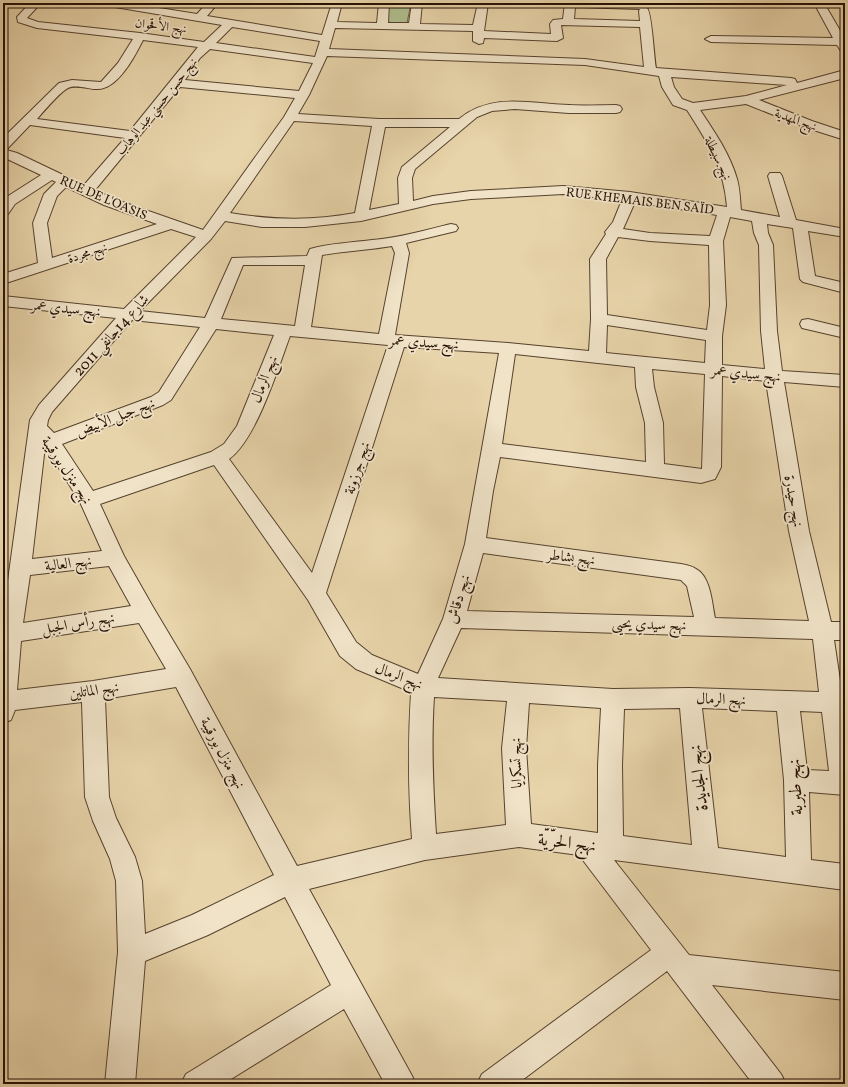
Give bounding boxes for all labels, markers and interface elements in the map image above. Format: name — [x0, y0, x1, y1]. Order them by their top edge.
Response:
street label: نهج الأقحوان — [134, 14, 188, 40]
street label: نهج حسن حسني عبد الوهاب — [113, 55, 203, 161]
street label: نهج المهدية — [771, 105, 819, 138]
street label: نهج سبيطلة — [698, 133, 735, 184]
street label: RUE DE L'OASIS — [57, 172, 150, 225]
street label: RUE KHEMAIS BEN SAÏD — [565, 184, 715, 220]
street label: نهج مجردة — [65, 239, 110, 270]
street label: شارع 14جانفي 2011 — [69, 290, 156, 383]
street label: نهج سيدي عمر — [28, 295, 102, 326]
street label: نهج سيدي عمر — [386, 330, 460, 358]
street label: نهج الرمال — [246, 353, 286, 407]
street label: نهج سيدي عمر — [708, 360, 782, 391]
street label: نهج جبل الأبيض — [72, 392, 159, 445]
street label: نهج منزل بورقيبة — [34, 433, 96, 510]
street label: نهج جرزونة — [340, 439, 379, 498]
street label: نهج حيدرة — [776, 474, 807, 529]
street label: نهج بشاطر — [543, 545, 596, 574]
street label: نهج العالية — [43, 551, 93, 580]
street label: نهج دقاش — [442, 572, 479, 627]
street label: نهج رأس الجبل — [40, 606, 117, 643]
street label: نهج سيدي يحيى — [611, 614, 687, 639]
street label: نهج الرمال — [371, 659, 425, 698]
street label: نهج الماتلين — [68, 678, 121, 707]
street label: نهج الرمال — [696, 689, 746, 714]
street label: نهج منزل بورقيبة — [192, 714, 249, 794]
street label: نهج تسكرايا — [507, 737, 530, 788]
street label: نهج الجديدة — [684, 743, 717, 812]
street label: نهج طبربة — [783, 758, 812, 816]
street label: نهج الحرّيّة — [536, 827, 598, 861]

